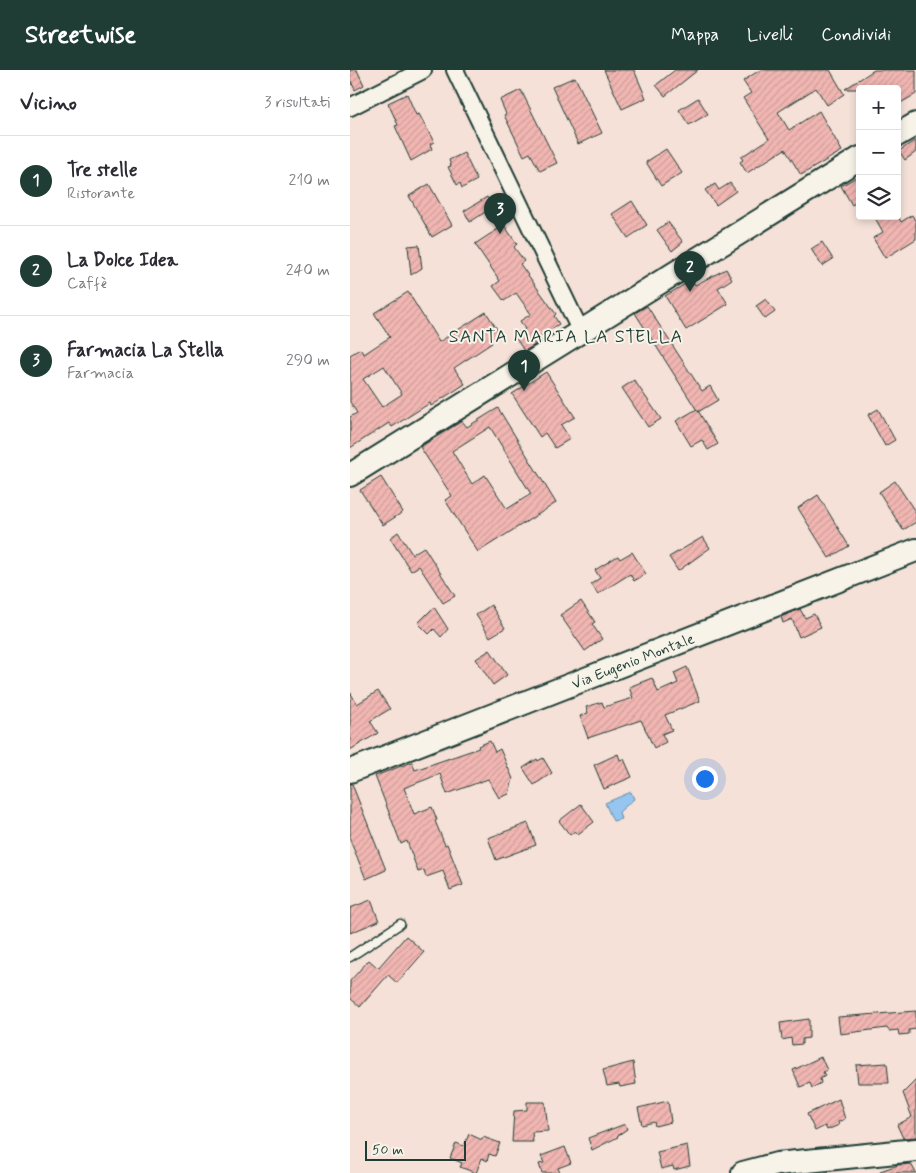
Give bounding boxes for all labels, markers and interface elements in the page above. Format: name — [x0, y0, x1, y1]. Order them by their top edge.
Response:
text: Streetwise — [25, 20, 136, 51]
text: Mappa — [671, 23, 719, 47]
text: Livelli — [747, 23, 793, 47]
text: Condividi — [821, 23, 891, 47]
map controls — [856, 85, 901, 220]
button: + — [856, 85, 901, 130]
text: Vicino — [20, 89, 77, 117]
text: 3 risultati — [264, 92, 330, 113]
button: − — [856, 130, 901, 175]
text: Tre stelle — [67, 158, 138, 183]
text: 1 — [32, 170, 40, 191]
text: 210 m — [289, 170, 330, 191]
button: layers — [856, 175, 901, 220]
text: Ristorante — [67, 183, 135, 204]
pin: 3 — [484, 193, 516, 234]
text: La Dolce Idea — [67, 248, 178, 273]
pin: 2 — [674, 251, 706, 292]
text: 2 — [32, 260, 40, 281]
text: 240 m — [286, 260, 330, 281]
text: Caffè — [67, 273, 107, 294]
district label: SANTA MARIA LA STELLA — [449, 325, 683, 349]
text: Farmacia La Stella — [67, 338, 224, 363]
text: 3 — [32, 350, 40, 371]
text: 290 m — [286, 350, 330, 371]
pin: 1 — [508, 350, 540, 391]
text: Farmacia — [67, 363, 134, 384]
street label: Via Eugenio Montale — [569, 629, 698, 695]
your location — [692, 766, 718, 792]
scale bar — [365, 1138, 466, 1161]
text: 50 m — [372, 1141, 403, 1159]

